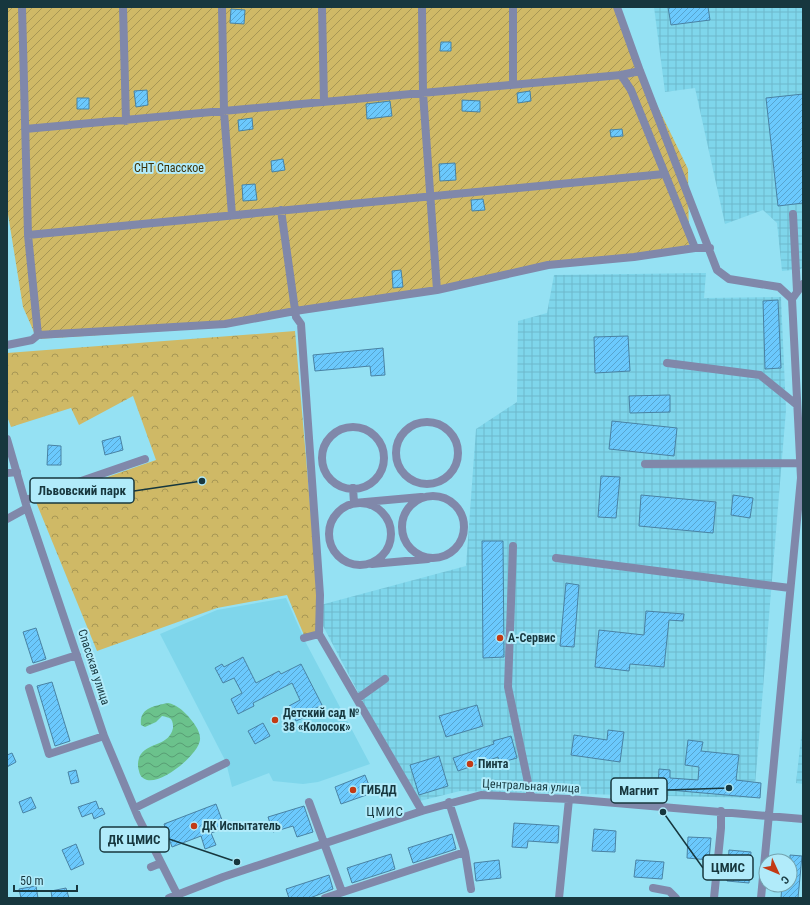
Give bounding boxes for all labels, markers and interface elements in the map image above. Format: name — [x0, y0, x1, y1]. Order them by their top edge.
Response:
park label: СНТ Спасское — [134, 161, 204, 175]
callout: Львовский парк — [30, 478, 134, 503]
text: Львовский парк — [38, 483, 126, 498]
street label: Спасская улица — [75, 627, 113, 707]
place label: A-Сервис — [508, 631, 556, 645]
marker: A-Сервис — [495, 633, 505, 643]
place label: Детский сад № 38 «Колосок» — [283, 706, 360, 734]
marker: Детский сад № 38 «Колосок» — [270, 715, 280, 725]
place label: Пинта — [478, 757, 509, 771]
marker: Пинта — [465, 759, 475, 769]
street label: Центральная улица — [482, 776, 580, 796]
callout: Магнит — [611, 778, 667, 803]
place label: ГИБДД — [361, 783, 397, 797]
text: Магнит — [619, 783, 659, 798]
marker: ГИБДД — [348, 785, 358, 795]
district label: ЦМИС — [366, 804, 404, 819]
place label: ДК Испытатель — [202, 819, 281, 833]
marker: ДК Испытатель — [189, 821, 199, 831]
callout: ДК ЦМИС — [100, 827, 169, 852]
text: ДК ЦМИС — [108, 832, 161, 847]
north arrow — [758, 853, 798, 893]
callout: ЦМИС — [703, 855, 753, 880]
text: ЦМИС — [711, 860, 745, 875]
scale bar — [14, 867, 77, 893]
text: С — [778, 873, 792, 886]
text: 50 m — [20, 874, 44, 888]

